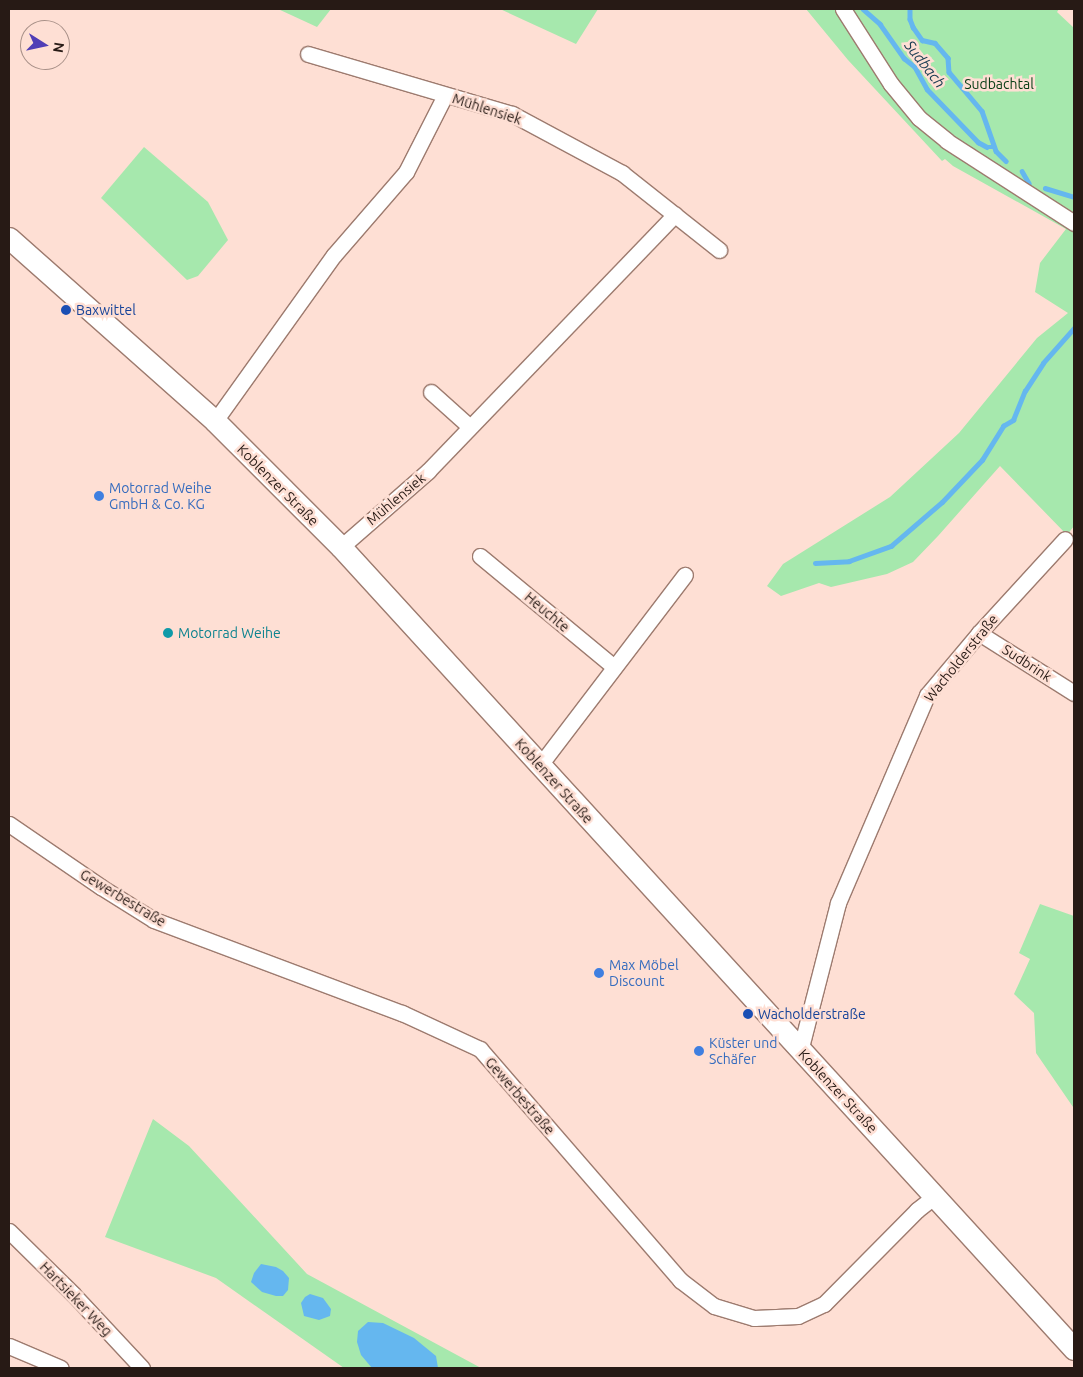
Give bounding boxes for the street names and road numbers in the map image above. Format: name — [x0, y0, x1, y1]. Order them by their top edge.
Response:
street label: Mühlensiek — [450, 90, 524, 128]
street label: Koblenzer Straße — [234, 441, 322, 529]
street label: Mühlensiek — [363, 469, 429, 529]
street label: Heuchte — [521, 588, 573, 636]
street label: Wacholderstraße — [921, 611, 1001, 705]
street label: Sudbrink — [999, 641, 1055, 685]
street label: Koblenzer Straße — [512, 735, 596, 827]
street label: Gewerbestraße — [77, 866, 169, 930]
street label: Koblenzer Straße — [795, 1046, 881, 1136]
street label: Gewerbestraße — [482, 1054, 558, 1138]
street label: Hartsieker Weg — [36, 1258, 116, 1340]

